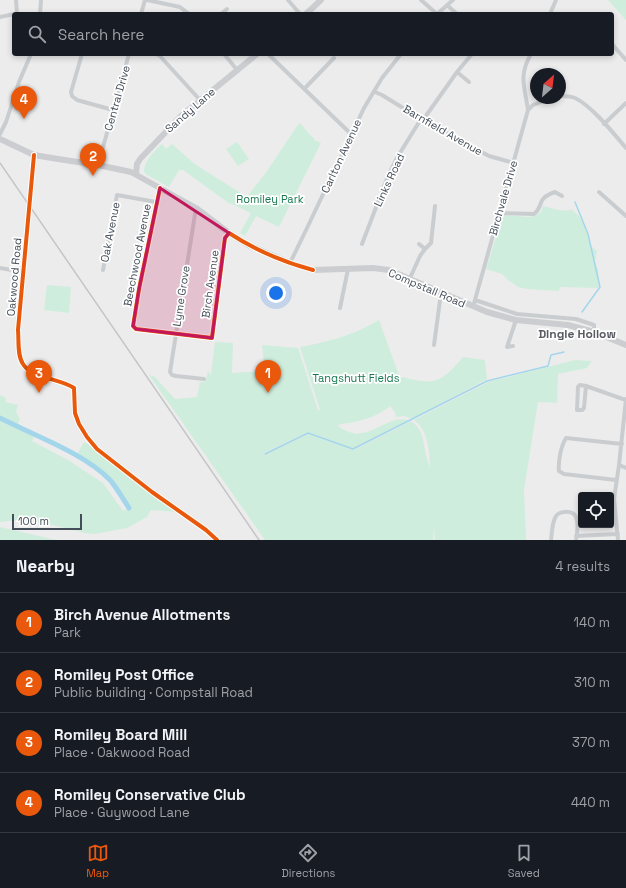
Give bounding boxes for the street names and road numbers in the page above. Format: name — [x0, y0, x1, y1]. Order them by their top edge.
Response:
street label: Central Drive — [101, 64, 133, 132]
street label: Sandy Lane — [162, 84, 218, 136]
street label: Barnfield Avenue — [401, 102, 485, 158]
street label: Carlton Avenue — [318, 117, 364, 195]
street label: Links Road — [371, 151, 407, 209]
street label: Birchvale Drive — [486, 159, 520, 237]
street label: Oak Avenue — [97, 201, 123, 263]
street label: Beechwood Avenue — [120, 202, 154, 308]
street label: Oakwood Road — [4, 237, 24, 317]
street label: Birch Avenue — [198, 249, 222, 319]
street label: Lyme Grove — [169, 265, 193, 327]
street label: Compstall Road — [386, 265, 468, 311]

